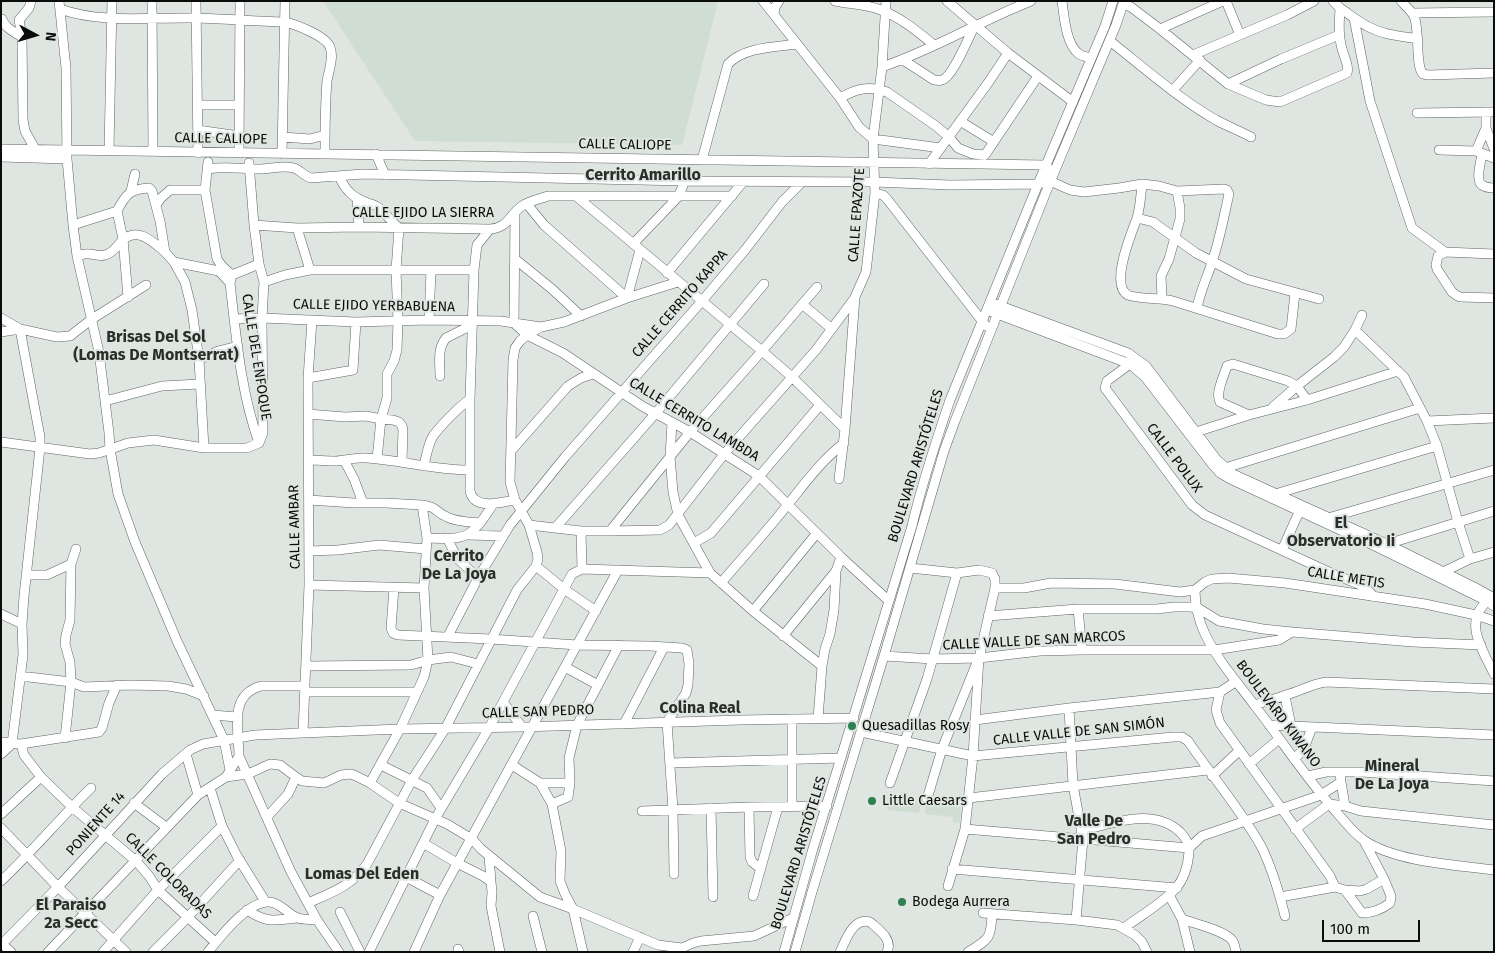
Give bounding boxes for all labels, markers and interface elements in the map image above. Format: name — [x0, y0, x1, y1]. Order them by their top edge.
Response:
north arrow — [10, 10, 60, 60]
text: N — [41, 31, 59, 42]
street label: CALLE CALIOPE — [174, 130, 268, 148]
street label: CALLE CALIOPE — [578, 136, 672, 154]
district label: Cerrito Amarillo — [585, 166, 701, 186]
street label: CALLE EPAZOTE — [845, 167, 869, 263]
street label: CALLE EJIDO LA SIERRA — [352, 205, 494, 221]
street label: CALLE CERRITO KAPPA — [629, 247, 731, 361]
street label: CALLE DEL ENFOQUE — [238, 292, 274, 422]
street label: CALLE EJIDO YERBABUENA — [293, 296, 455, 316]
district label: Brisas Del Sol (Lomas De Montserrat) — [73, 328, 239, 366]
street label: CALLE CERRITO LAMBDA — [626, 374, 762, 466]
street label: BOULEVARD ARISTÓTELES — [885, 387, 947, 545]
street label: CALLE POLUX — [1143, 420, 1205, 496]
street label: CALLE AMBAR — [286, 484, 304, 570]
district label: El Observatorio Ii — [1287, 514, 1395, 552]
district label: Cerrito De La Joya — [422, 547, 496, 585]
street label: CALLE METIS — [1306, 564, 1386, 592]
street label: CALLE VALLE DE SAN MARCOS — [942, 628, 1126, 654]
street label: BOULEVARD KIWANO — [1232, 657, 1324, 771]
district label: Colina Real — [660, 699, 740, 719]
street label: CALLE SAN PEDRO — [481, 702, 595, 722]
street label: CALLE VALLE DE SAN SIMÓN — [992, 715, 1166, 749]
place label: Quesadillas Rosy — [862, 718, 969, 734]
marker: Quesadillas Rosy — [846, 720, 858, 732]
district label: Mineral De La Joya — [1355, 757, 1429, 795]
street label: BOULEVARD ARISTÓTELES — [768, 774, 830, 932]
street label: PONIENTE 14 — [63, 788, 129, 860]
place label: Little Caesars — [882, 793, 967, 809]
marker: Little Caesars — [866, 795, 878, 807]
district label: Valle De San Pedro — [1057, 812, 1131, 850]
street label: CALLE COLORADAS — [121, 829, 215, 923]
district label: Lomas Del Eden — [305, 865, 419, 885]
place label: Bodega Aurrera — [912, 894, 1010, 910]
district label: El Paraiso 2a Secc — [36, 896, 106, 934]
marker: Bodega Aurrera — [896, 896, 908, 908]
scale bar — [1325, 910, 1422, 942]
text: 100 m — [1330, 920, 1370, 938]

